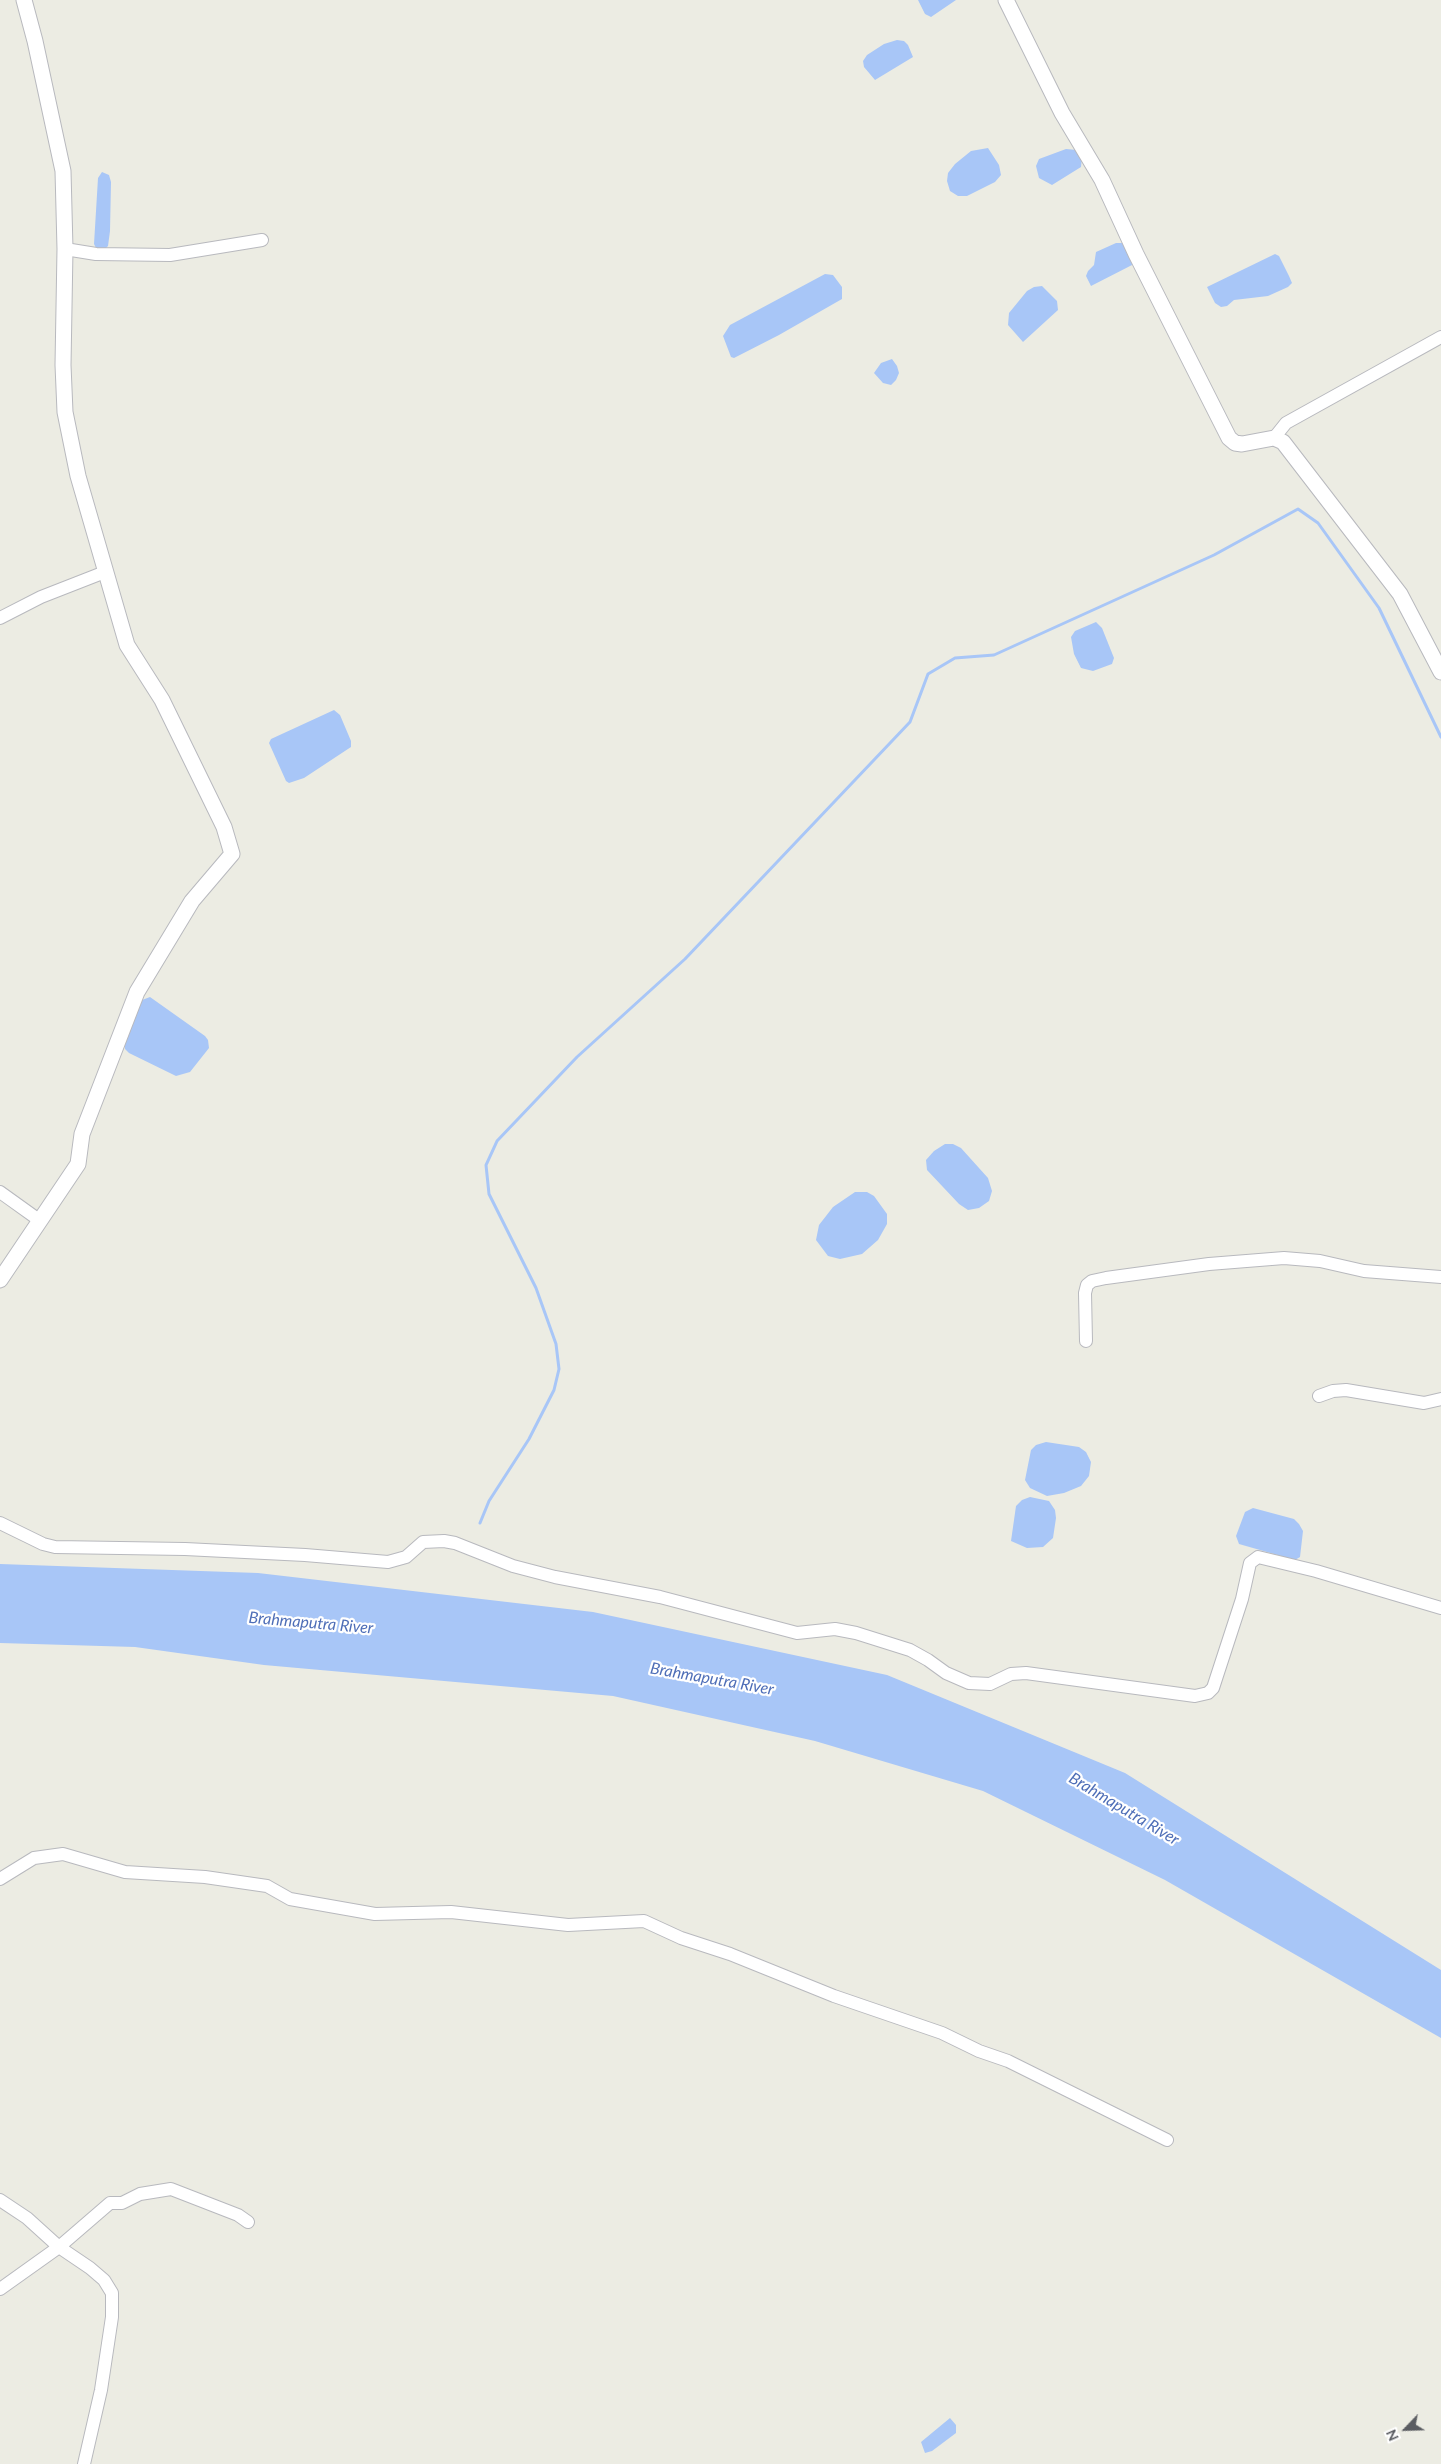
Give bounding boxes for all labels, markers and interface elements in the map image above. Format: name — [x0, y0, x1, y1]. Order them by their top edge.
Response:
water label: Brahmaputra River — [248, 1608, 374, 1638]
water label: Brahmaputra River — [649, 1659, 775, 1699]
water label: Brahmaputra River — [1065, 1769, 1183, 1849]
north arrow — [1381, 2404, 1431, 2454]
text: N — [1382, 2427, 1402, 2444]

